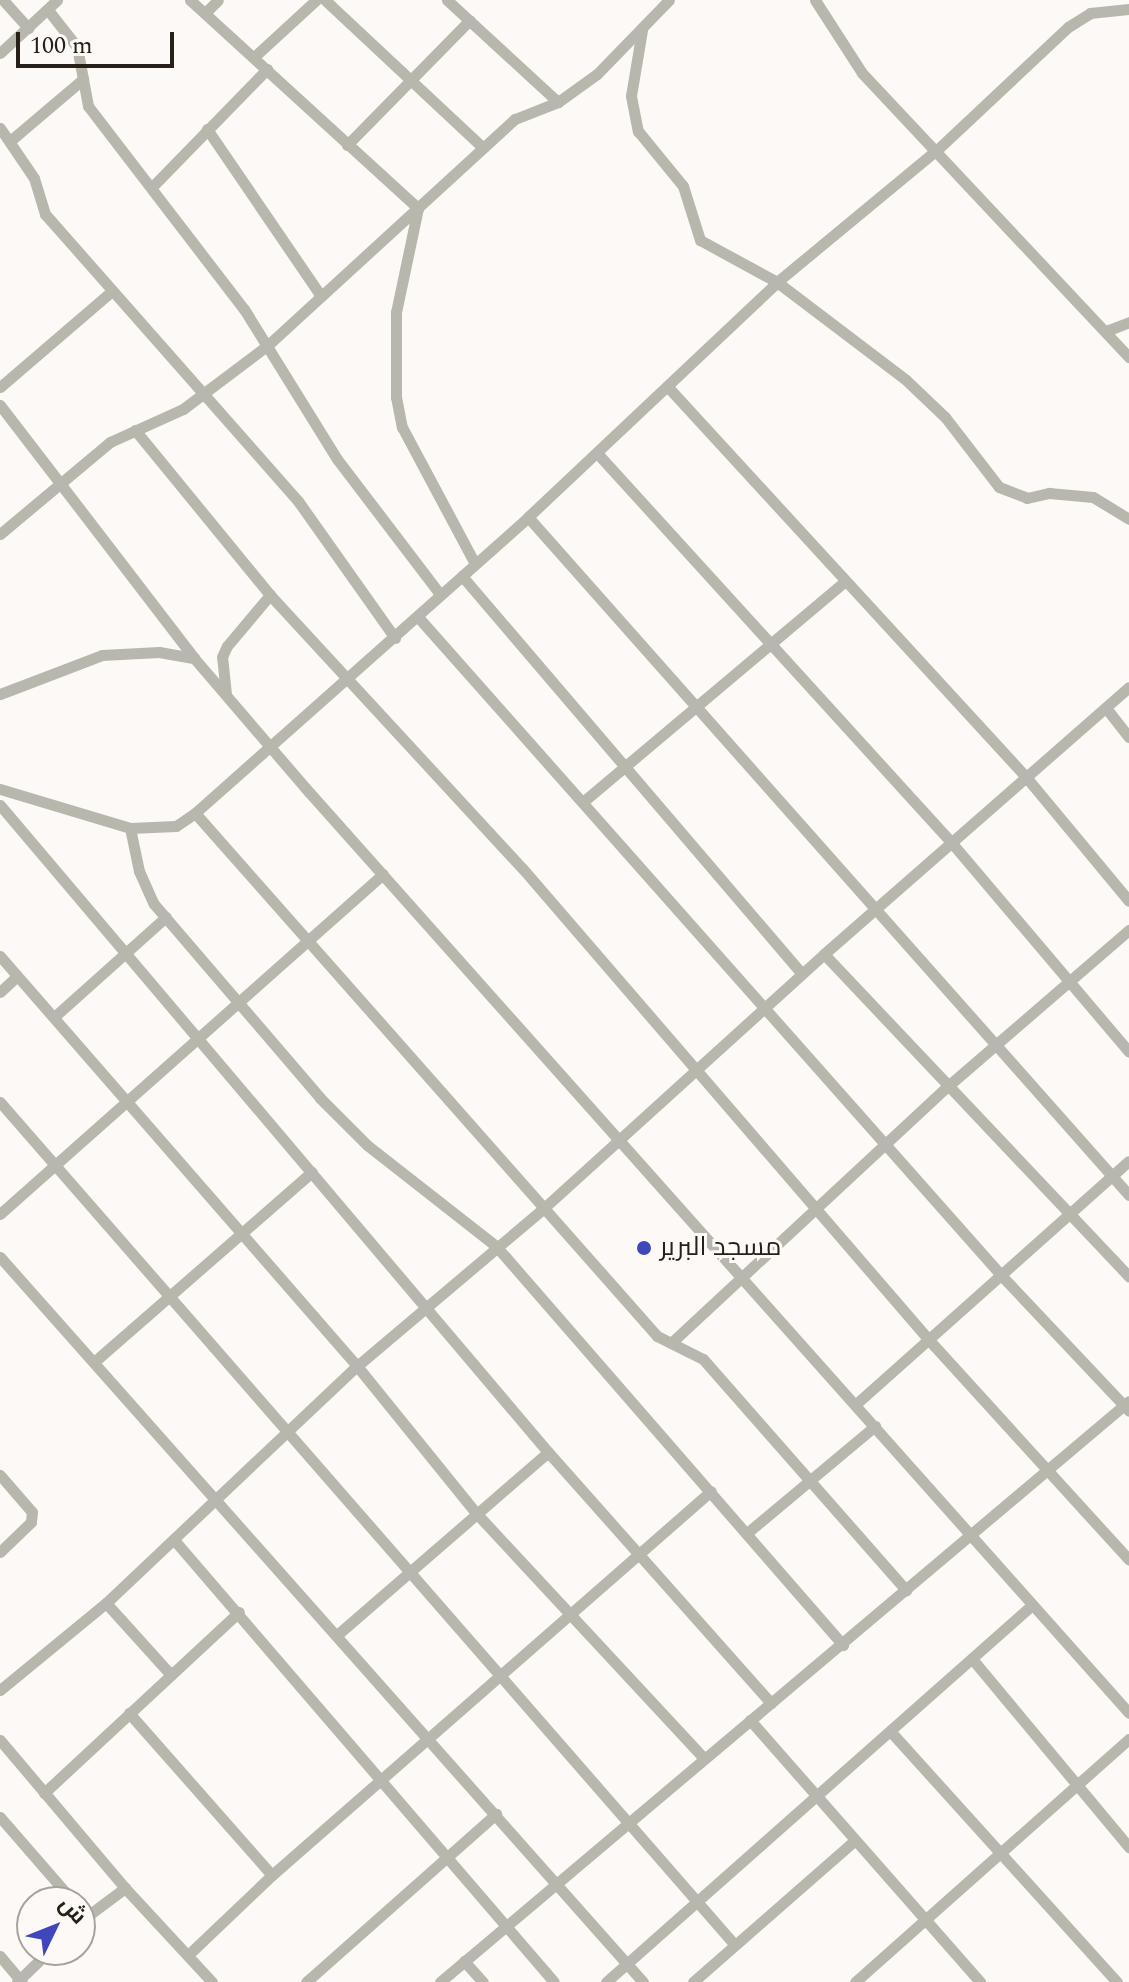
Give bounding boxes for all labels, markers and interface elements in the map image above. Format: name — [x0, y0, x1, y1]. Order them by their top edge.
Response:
scale bar — [20, 16, 178, 66]
text: 100 m — [30, 28, 93, 64]
place label: مسجد البرير — [660, 1232, 782, 1264]
marker: مسجد البرير — [635, 1239, 653, 1257]
north arrow — [16, 1886, 96, 1966]
text: ش — [51, 1889, 94, 1932]

